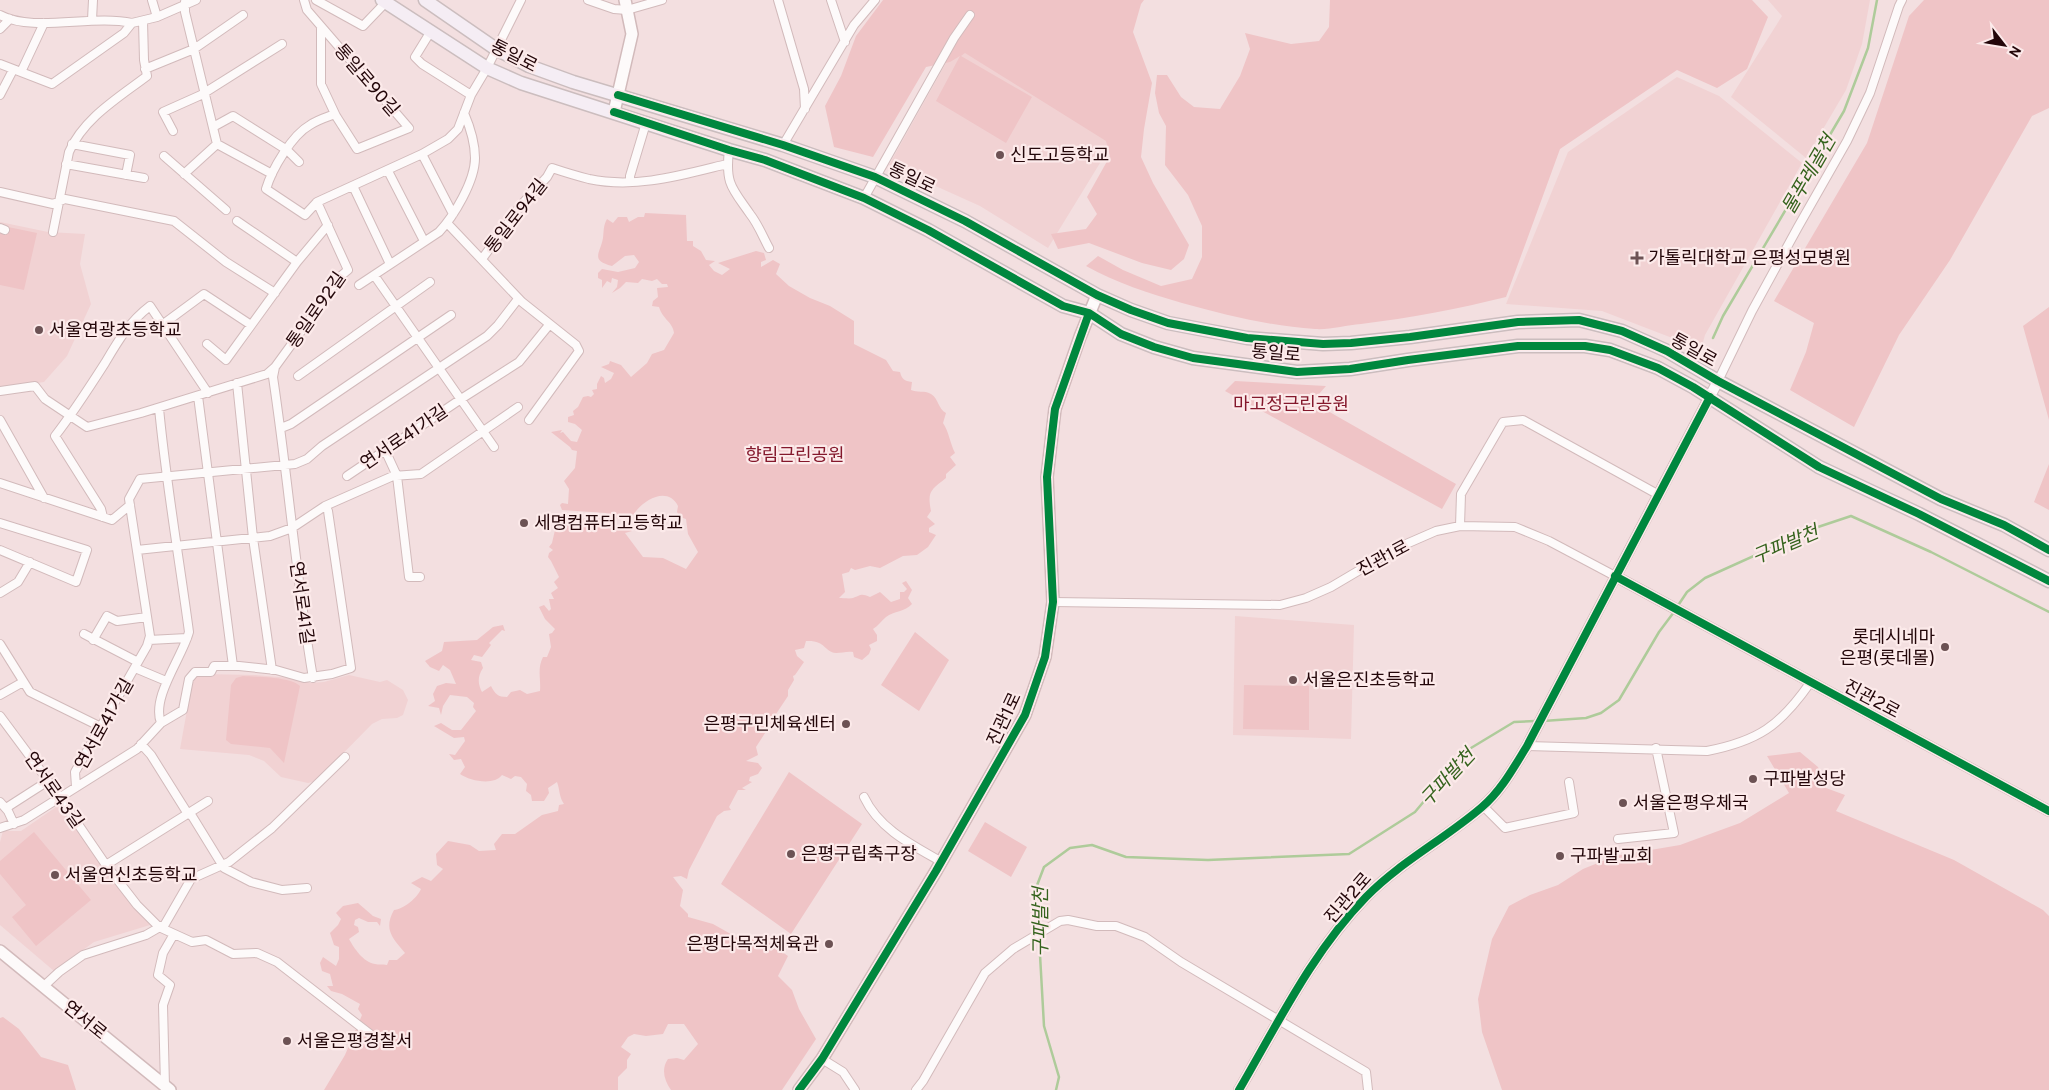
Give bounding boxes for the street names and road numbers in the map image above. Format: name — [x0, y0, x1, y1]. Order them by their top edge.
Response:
street label: 통일로 — [486, 36, 541, 79]
street label: 통일로90길 — [328, 40, 404, 122]
street label: 통일로 — [884, 158, 939, 200]
street label: 통일로94길 — [481, 175, 553, 259]
street label: 통일로92길 — [283, 268, 352, 354]
street label: 통일로 — [1666, 329, 1721, 373]
street label: 통일로 — [1250, 341, 1302, 368]
street label: 연서로41가길 — [357, 401, 453, 476]
street label: 진관1로 — [1353, 536, 1414, 583]
street label: 연서로41길 — [283, 560, 318, 646]
street label: 연서로41가길 — [71, 675, 140, 774]
street label: 진관2로 — [1839, 676, 1903, 725]
street label: 진관1로 — [983, 689, 1028, 750]
street label: 연서로43길 — [18, 748, 88, 834]
street label: 진관2로 — [1321, 869, 1378, 929]
street label: 연서로 — [58, 997, 111, 1046]

